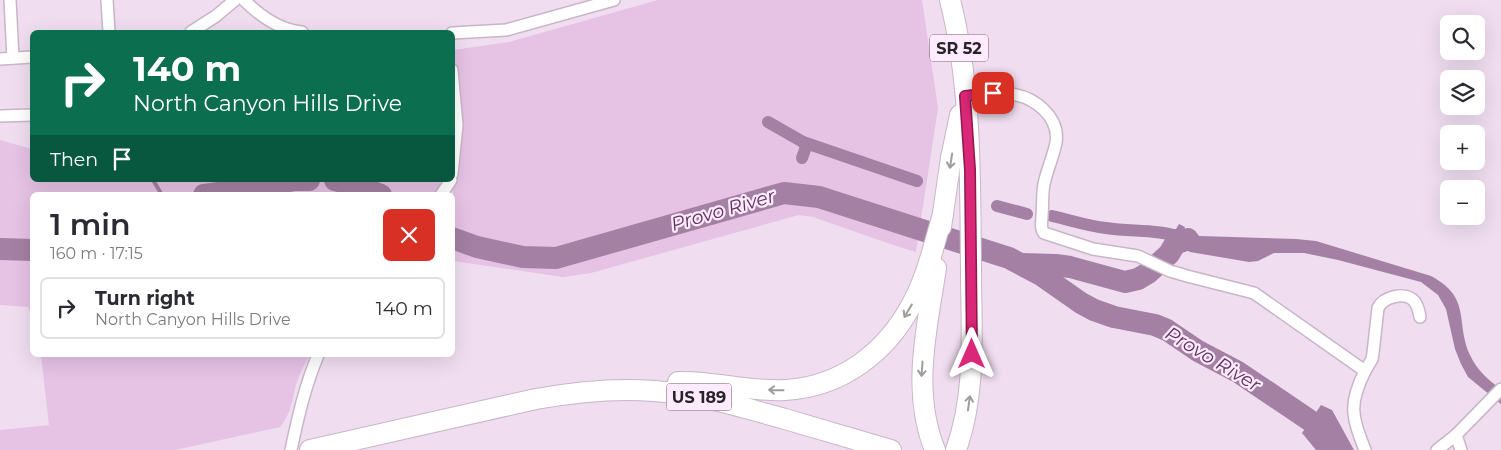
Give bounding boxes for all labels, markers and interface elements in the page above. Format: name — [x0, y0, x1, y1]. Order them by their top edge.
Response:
map controls — [1440, 15, 1485, 225]
button: search — [1440, 15, 1485, 60]
road number: SR 52 — [930, 34, 988, 62]
text: 140 m — [133, 47, 241, 90]
icon: right — [50, 50, 115, 115]
button: layers — [1440, 70, 1485, 115]
pin — [972, 72, 1014, 114]
icon: arrive — [979, 79, 1007, 107]
text: North Canyon Hills Drive — [133, 90, 402, 117]
button: + — [1440, 125, 1485, 170]
icon: arrive — [108, 145, 136, 173]
text: Then — [50, 148, 98, 171]
one-way arrow — [946, 152, 956, 168]
button: − — [1440, 180, 1485, 225]
water label: Provo River — [668, 184, 778, 236]
text: 1 min — [50, 206, 131, 243]
button: close — [383, 209, 435, 261]
text: 160 m · 17:15 — [50, 244, 143, 263]
text: Turn right — [95, 287, 195, 310]
icon: right — [52, 294, 80, 322]
text: 140 m — [376, 297, 433, 320]
one-way arrow — [903, 303, 913, 317]
text: North Canyon Hills Drive — [95, 310, 291, 329]
water label: Provo River — [1161, 322, 1265, 397]
position arrow — [945, 327, 997, 379]
one-way arrow — [918, 361, 927, 377]
road number: US 189 — [666, 384, 732, 411]
one-way arrow — [768, 385, 784, 395]
one-way arrow — [964, 395, 974, 411]

